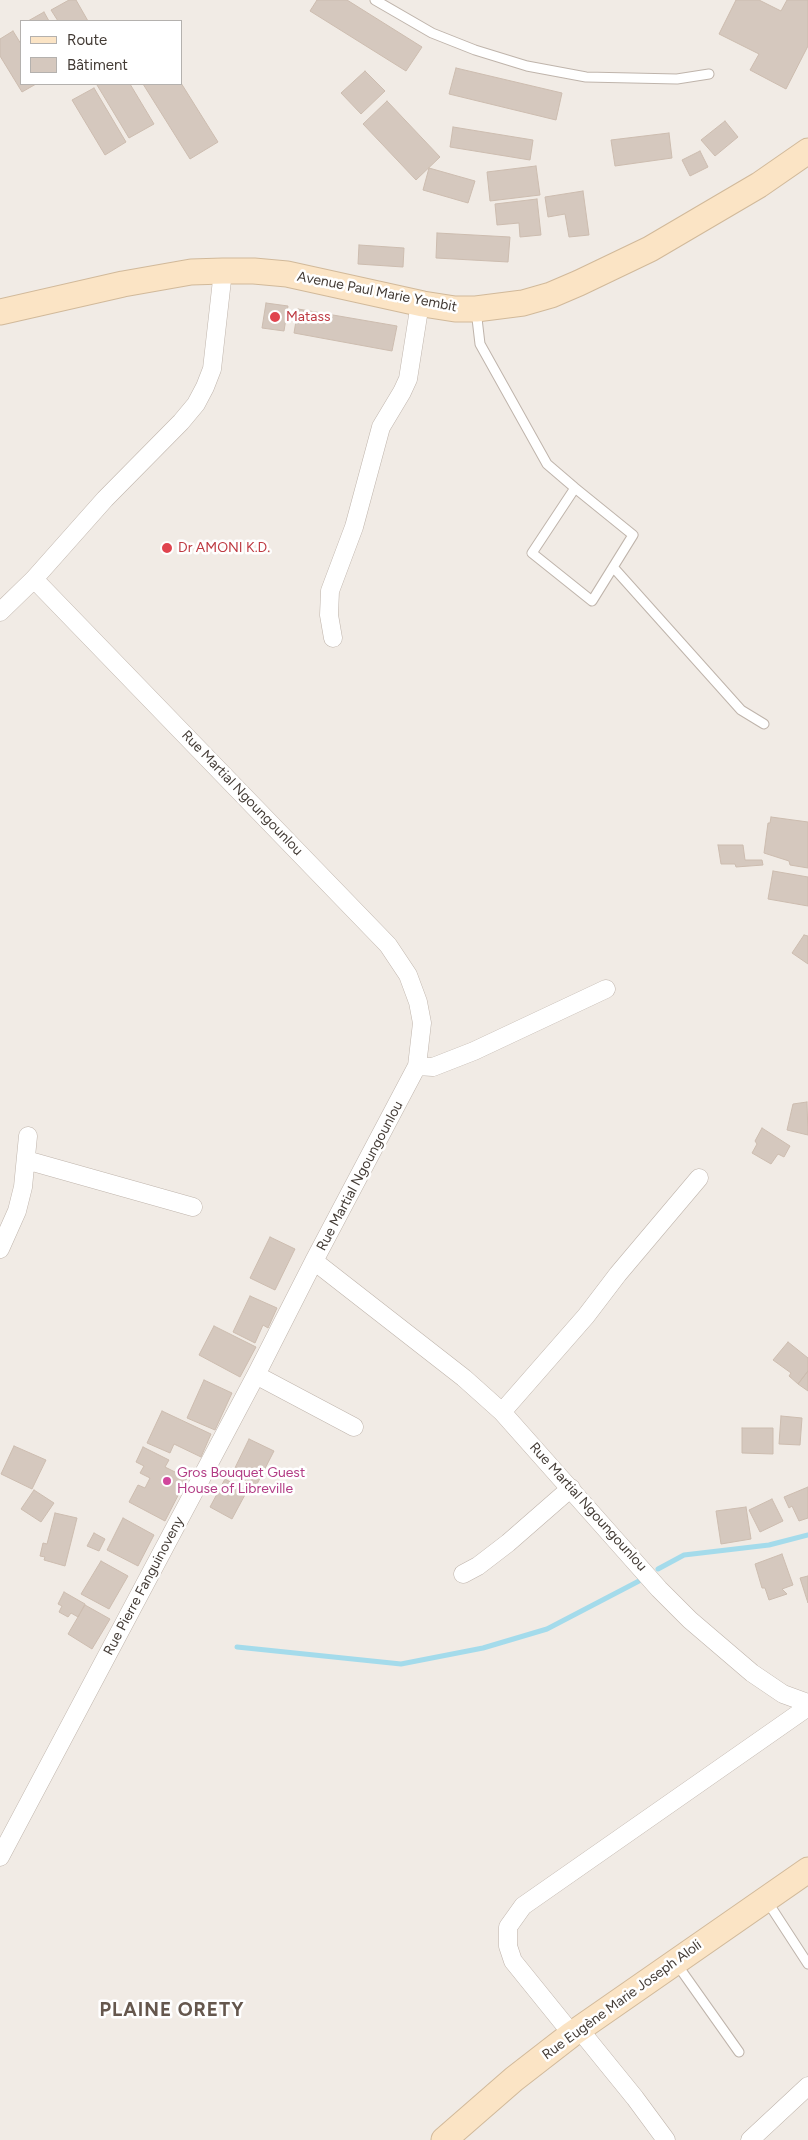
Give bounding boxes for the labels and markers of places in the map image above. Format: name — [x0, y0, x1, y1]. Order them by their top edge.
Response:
place label: Matass — [286, 309, 330, 325]
marker: Matass — [268, 310, 282, 324]
place label: Dr AMONI K.D. — [178, 540, 270, 556]
marker: Dr AMONI K.D. — [160, 541, 174, 555]
place label: Gros Bouquet Guest House of Libreville — [177, 1465, 305, 1498]
marker: Gros Bouquet Guest House of Libreville — [161, 1475, 173, 1487]

